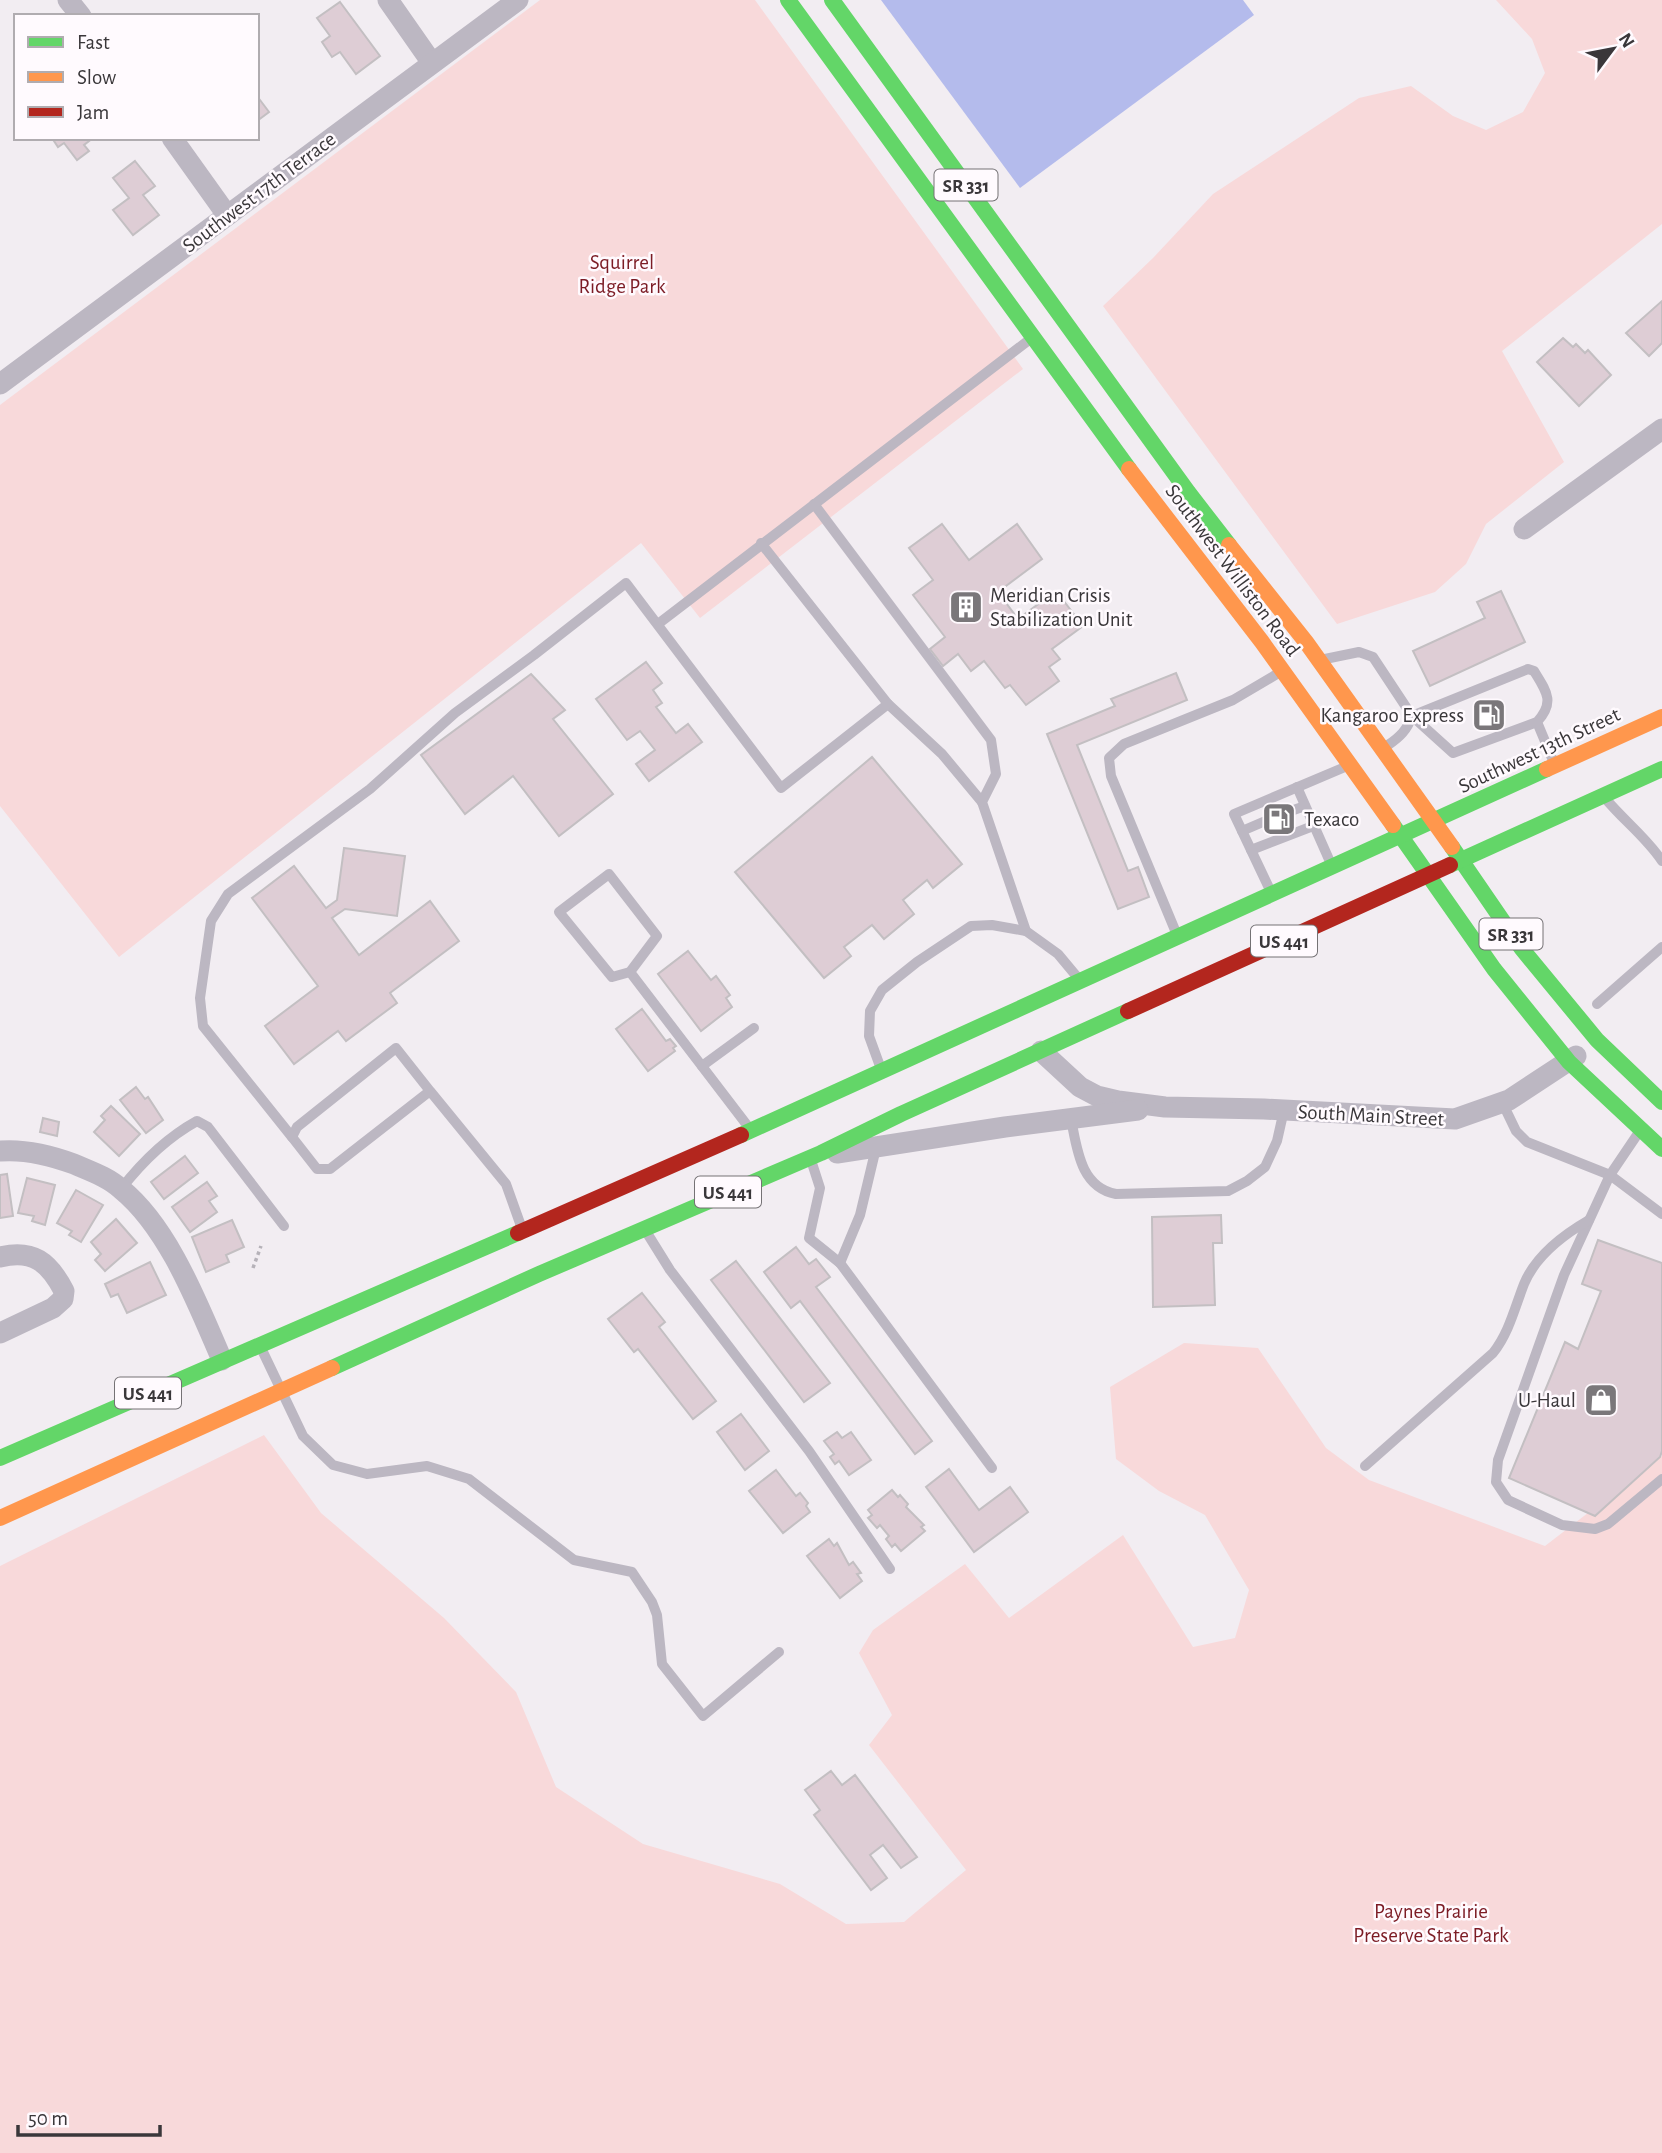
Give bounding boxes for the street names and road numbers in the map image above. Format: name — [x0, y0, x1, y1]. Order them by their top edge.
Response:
street label: Southwest 17th Terrace — [179, 128, 340, 257]
road number: SR 331 — [934, 169, 998, 200]
street label: Southwest Williston Road — [1161, 481, 1304, 660]
street label: Southwest 13th Street — [1455, 704, 1623, 797]
road number: SR 331 — [1480, 918, 1542, 950]
road number: US 441 — [1251, 925, 1317, 956]
street label: South Main Street — [1297, 1101, 1445, 1130]
road number: US 441 — [695, 1176, 761, 1208]
road number: US 441 — [115, 1378, 181, 1408]

